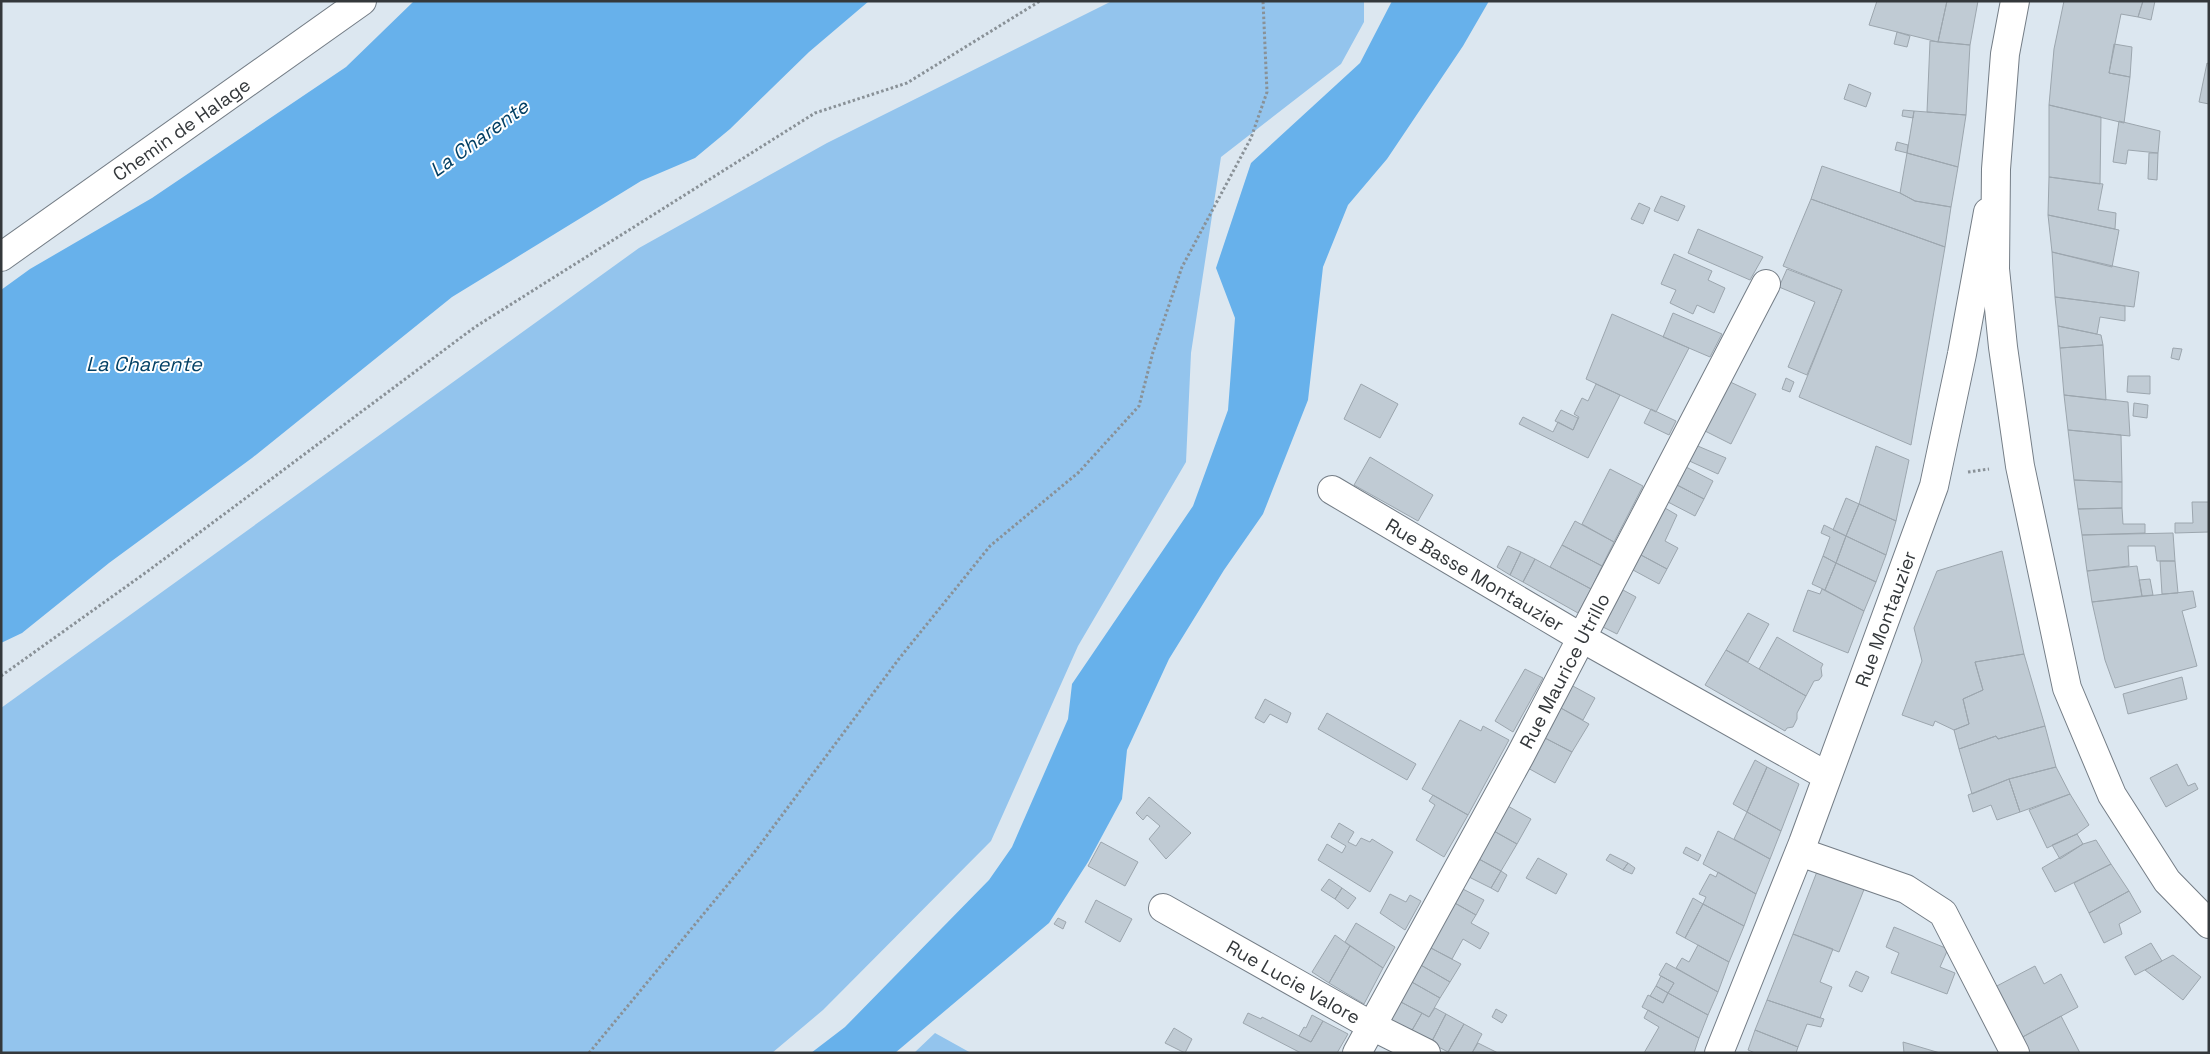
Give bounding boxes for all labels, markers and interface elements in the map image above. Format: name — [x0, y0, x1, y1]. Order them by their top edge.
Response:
street label: Chemin de Halage — [107, 72, 255, 187]
water label: La Charente — [424, 93, 534, 183]
water label: La Charente — [86, 351, 203, 377]
street label: Rue Basse Montauzier — [1381, 512, 1569, 637]
street label: Rue Montauzier — [1849, 547, 1922, 690]
street label: Rue Maurice Utrillo — [1514, 589, 1615, 753]
street label: Rue Lucie Valore — [1222, 934, 1365, 1030]

